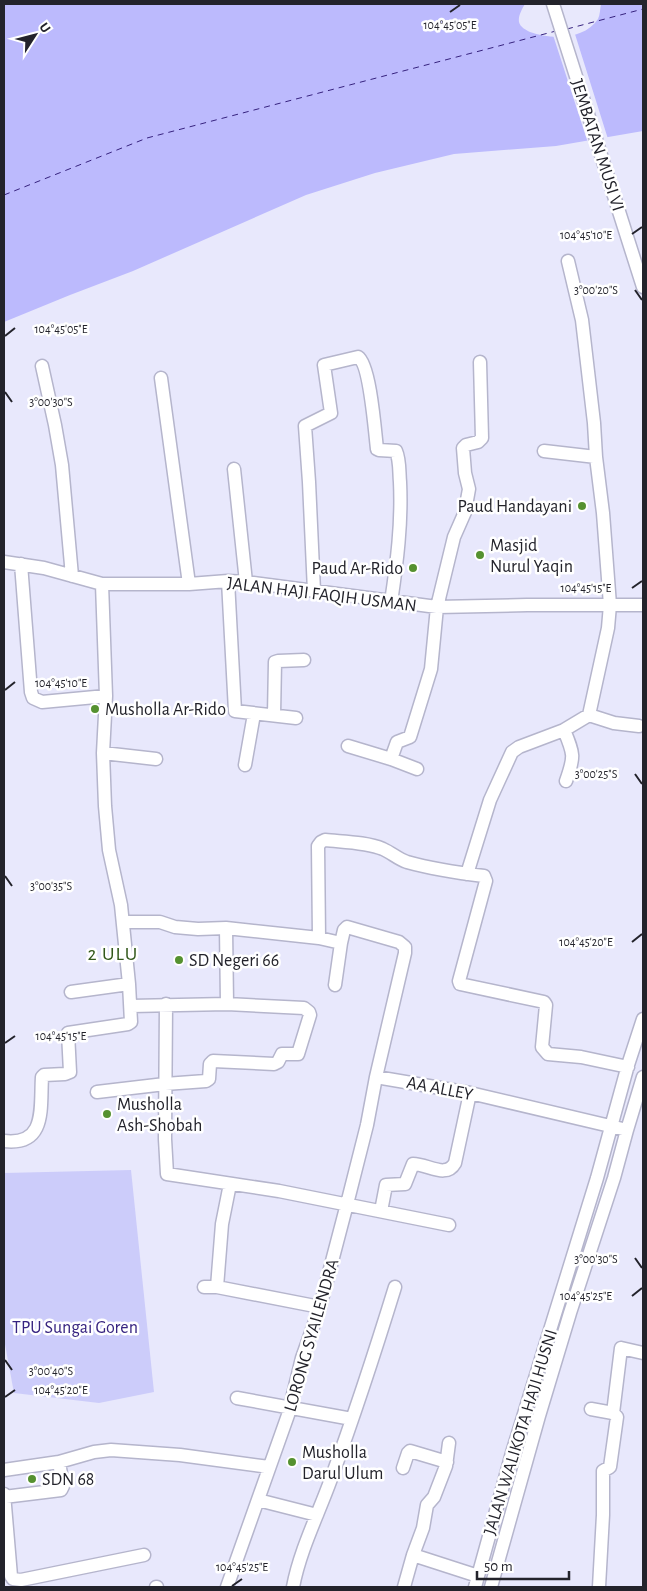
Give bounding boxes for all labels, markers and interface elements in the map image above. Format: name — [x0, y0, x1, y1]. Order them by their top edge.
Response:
north arrow — [10, 10, 60, 60]
text: 104°45'05"E — [423, 19, 477, 31]
text: U — [36, 20, 53, 36]
street label: JEMBATAN MUSI VI — [567, 77, 627, 214]
text: 104°45'10"E — [560, 229, 612, 241]
text: 3°00'20"S — [574, 284, 618, 296]
text: 104°45'05"E — [34, 323, 88, 335]
text: 3°00'30"S — [29, 396, 73, 408]
place label: Paud Handayani — [457, 498, 572, 516]
marker: Paud Handayani — [576, 500, 588, 512]
place label: Masjid Nurul Yaqin — [490, 537, 573, 576]
marker: Masjid Nurul Yaqin — [474, 549, 486, 561]
place label: Paud Ar-Rido — [311, 560, 403, 578]
marker: Paud Ar-Rido — [407, 562, 419, 574]
street label: JALAN HAJI FAQIH USMAN — [226, 574, 418, 616]
text: 104°45'15"E — [561, 582, 612, 594]
text: 104°45'10"E — [35, 677, 87, 689]
place label: Musholla Ar-Rido — [105, 701, 226, 719]
marker: Musholla Ar-Rido — [89, 703, 101, 715]
text: 3°00'25"S — [575, 768, 618, 780]
text: 3°00'35"S — [30, 880, 72, 892]
text: 104°45'20"E — [559, 936, 613, 948]
district label: 2 ULU — [88, 944, 138, 964]
place label: SD Negeri 66 — [189, 952, 279, 970]
marker: SD Negeri 66 — [173, 954, 185, 966]
text: 104°45'15"E — [36, 1030, 87, 1042]
street label: AA ALLEY — [405, 1074, 475, 1104]
place label: Musholla Ash-Shobah — [117, 1096, 202, 1135]
marker: Musholla Ash-Shobah — [101, 1108, 113, 1120]
text: 3°00'30"S — [574, 1253, 618, 1265]
street label: LORONG SYAILENDRA — [282, 1256, 343, 1414]
text: 104°45'25"E — [560, 1290, 612, 1302]
park label: TPU Sungai Goren — [12, 1319, 138, 1337]
street label: JALAN WALIKOTA HAJI HUSNI — [481, 1327, 561, 1537]
text: 3°00'40"S — [29, 1365, 73, 1377]
text: 104°45'20"E — [34, 1384, 88, 1396]
place label: Musholla Darul Ulum — [302, 1444, 383, 1483]
marker: Musholla Darul Ulum — [286, 1456, 298, 1468]
place label: SDN 68 — [42, 1471, 94, 1489]
marker: SDN 68 — [26, 1473, 38, 1485]
scale bar — [477, 1548, 570, 1580]
text: 50 m — [484, 1559, 513, 1574]
text: 104°45'25"E — [216, 1561, 268, 1573]

